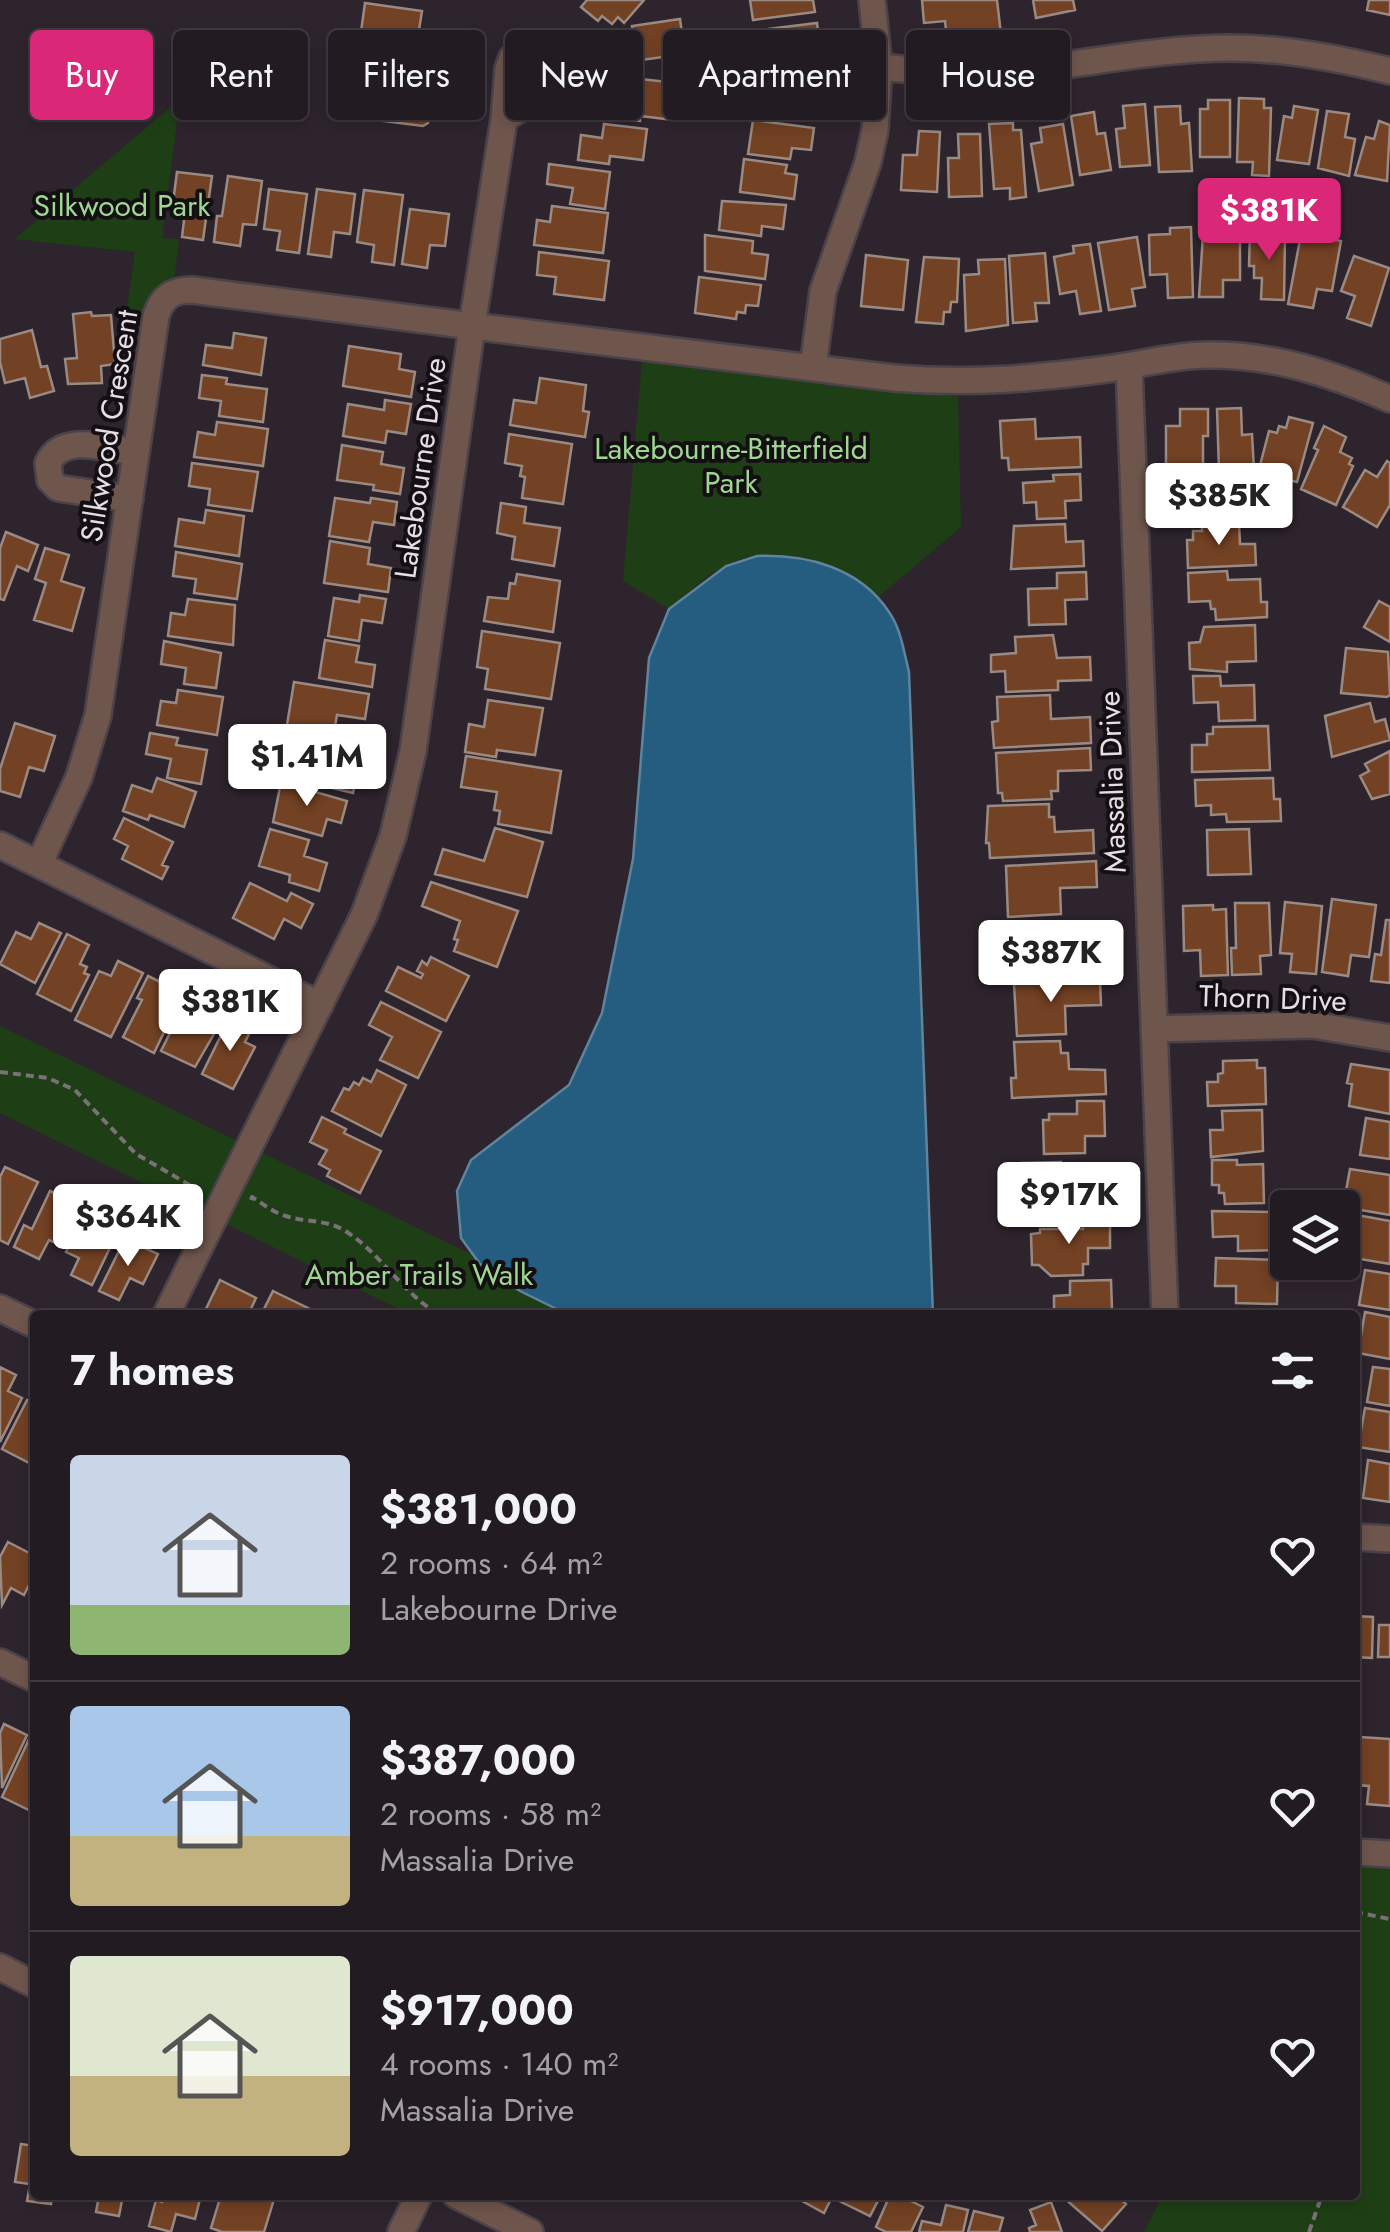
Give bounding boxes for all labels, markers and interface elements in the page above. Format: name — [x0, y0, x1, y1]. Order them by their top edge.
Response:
chip: Buy — [30, 30, 153, 120]
chip: Rent — [173, 30, 308, 120]
chip: Filters — [328, 30, 485, 120]
chip: New — [505, 30, 643, 120]
chip: Apartment — [663, 30, 886, 120]
chip: House — [906, 30, 1070, 120]
pin: $381K — [1199, 178, 1339, 263]
park label: Silkwood Park — [33, 184, 211, 227]
text: $381K — [1220, 187, 1318, 233]
street label: Silkwood Crescent — [69, 306, 149, 545]
street label: Lakebourne Drive — [383, 355, 457, 581]
park label: Lakebourne-Bitterfield Park — [594, 427, 868, 504]
pin: $385K — [1149, 463, 1289, 548]
text: $385K — [1168, 472, 1270, 518]
street label: Massalia Drive — [1087, 690, 1137, 874]
pin: $1.41M — [226, 724, 388, 809]
text: $1.41M — [250, 733, 364, 779]
pin: $387K — [981, 920, 1121, 1005]
text: $387K — [1000, 929, 1102, 975]
pin: $381K — [160, 969, 300, 1054]
street label: Thorn Drive — [1198, 974, 1348, 1022]
text: $381K — [181, 978, 279, 1024]
pin: $917K — [999, 1162, 1139, 1247]
text: $917K — [1019, 1171, 1119, 1217]
pin: $364K — [58, 1184, 198, 1269]
map controls — [1270, 1190, 1360, 1280]
button: layers — [1270, 1190, 1360, 1280]
text: $364K — [75, 1193, 181, 1239]
park label: Amber Trails Walk — [305, 1253, 534, 1296]
text: 7 homes — [70, 1340, 234, 1401]
icon: filters — [1265, 1343, 1320, 1398]
text: $381,000 — [380, 1479, 577, 1540]
icon: home — [150, 1495, 270, 1615]
icon: heart — [1265, 1528, 1320, 1583]
text: 2 rooms · 64 m² — [380, 1540, 603, 1586]
text: Lakebourne Drive — [380, 1586, 617, 1632]
text: $387,000 — [380, 1730, 576, 1791]
icon: home — [150, 1746, 270, 1866]
icon: heart — [1265, 1779, 1320, 1834]
text: 2 rooms · 58 m² — [380, 1791, 601, 1837]
text: Massalia Drive — [380, 1837, 574, 1883]
text: $917,000 — [380, 1980, 574, 2041]
icon: home — [150, 1996, 270, 2116]
icon: heart — [1265, 2029, 1320, 2084]
text: 4 rooms · 140 m² — [380, 2041, 618, 2087]
text: Massalia Drive — [380, 2087, 574, 2133]

